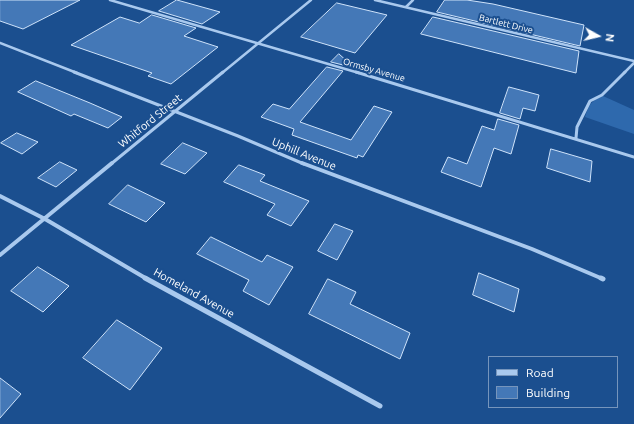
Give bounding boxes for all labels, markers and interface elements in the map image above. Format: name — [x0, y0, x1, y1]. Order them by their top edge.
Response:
street label: Bartlett Drive — [478, 12, 534, 36]
north arrow — [578, 16, 618, 56]
text: N — [603, 33, 616, 43]
street label: Ormsby Avenue — [342, 56, 406, 84]
street label: Whitford Street — [116, 91, 184, 151]
street label: Uphill Avenue — [270, 135, 338, 173]
street label: Homeland Avenue — [151, 265, 237, 321]
legend — [488, 356, 618, 408]
text: Road — [526, 366, 554, 379]
text: Building — [526, 386, 570, 399]

